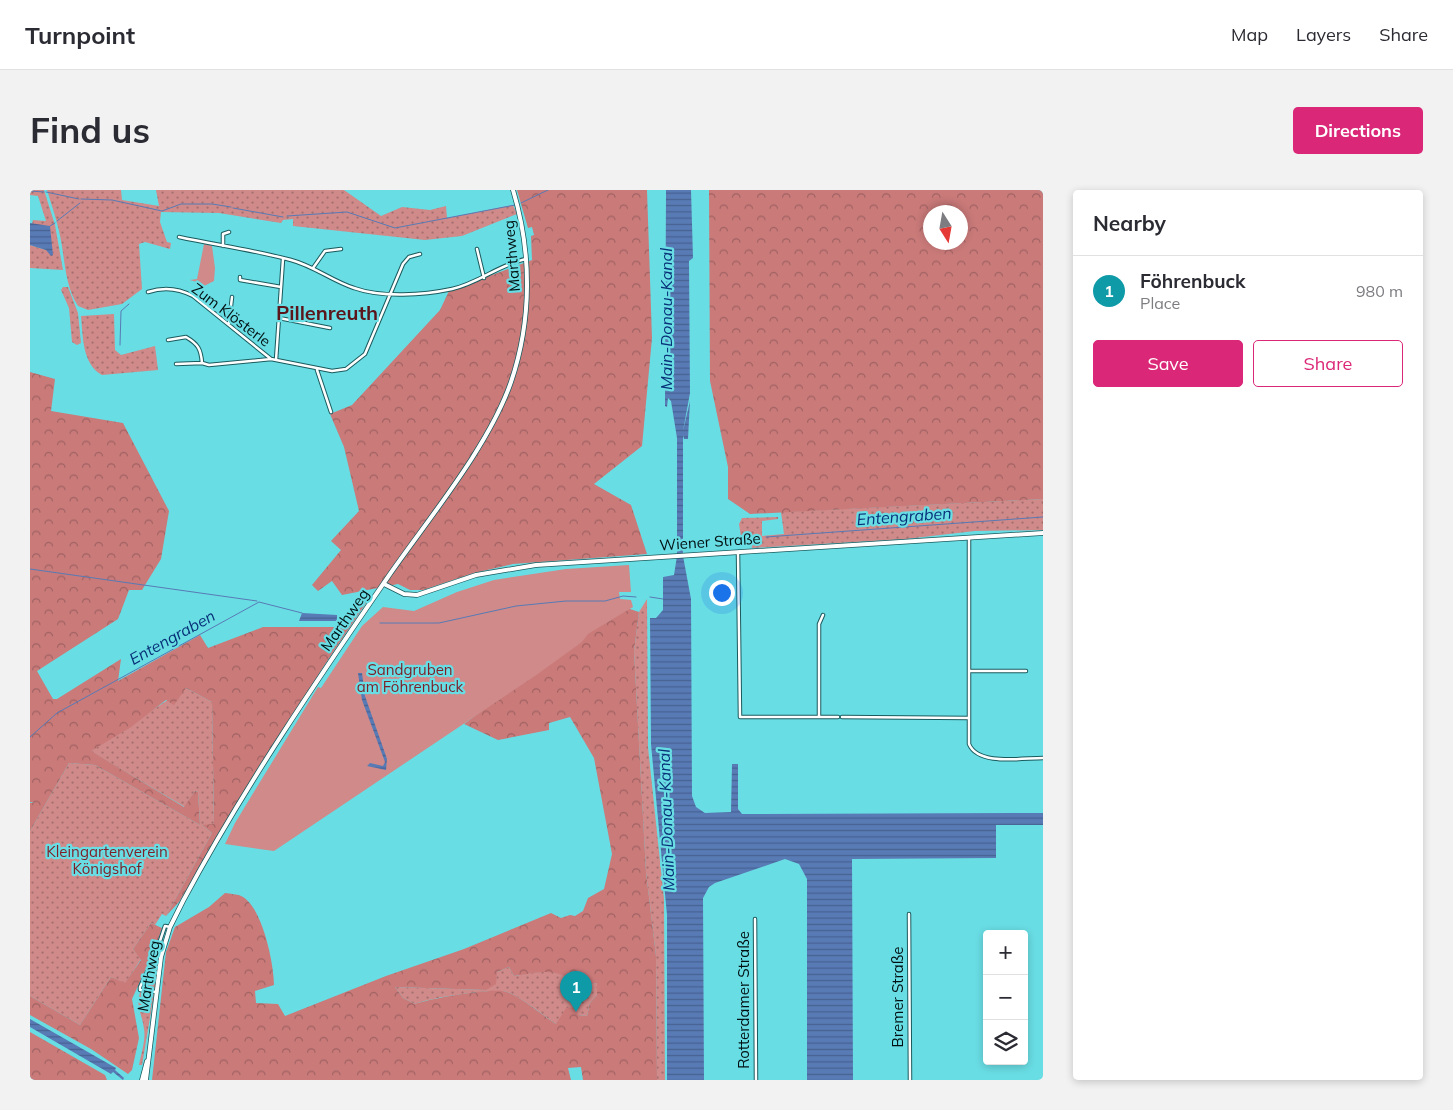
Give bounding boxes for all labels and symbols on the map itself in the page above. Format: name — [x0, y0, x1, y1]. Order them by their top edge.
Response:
north arrow — [923, 205, 968, 250]
street label: Marthweg — [499, 219, 524, 293]
water label: Main-Donau-Kanal — [656, 248, 676, 390]
street label: Zum Klösterle — [188, 279, 275, 350]
district label: Pillenreuth — [276, 300, 378, 325]
water label: Entengraben — [856, 503, 952, 529]
street label: Wiener Straße — [659, 528, 761, 555]
your location — [709, 580, 735, 606]
street label: Marthweg — [316, 585, 373, 655]
water label: Entengraben — [126, 605, 218, 669]
park label: Sandgruben am Föhrenbuck — [357, 660, 464, 696]
water label: Main-Donau-Kanal — [654, 748, 678, 891]
park label: Kleingartenverein Königshof — [46, 842, 168, 878]
street label: Rotterdamer Straße — [734, 931, 753, 1069]
street label: Marthweg — [133, 939, 164, 1013]
street label: Bremer Straße — [888, 946, 907, 1048]
pin: 1 — [560, 971, 592, 1012]

